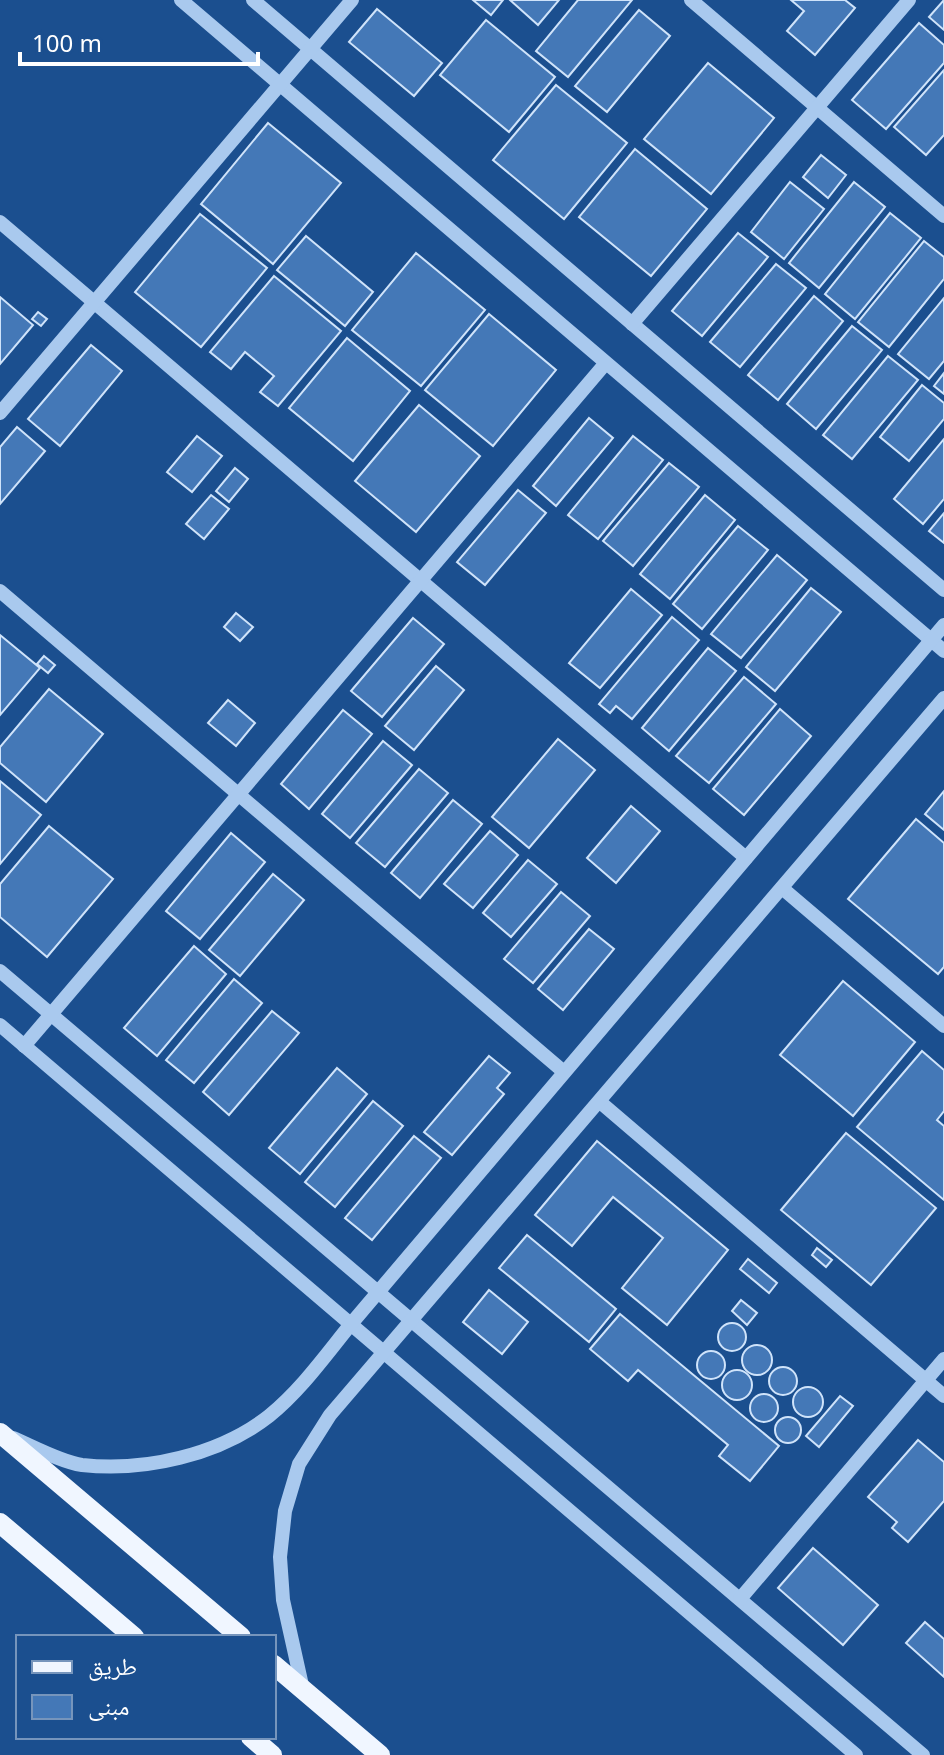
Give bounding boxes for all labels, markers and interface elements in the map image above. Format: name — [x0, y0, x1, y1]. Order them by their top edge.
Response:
scale bar — [20, 16, 258, 66]
text: 100 m — [32, 26, 102, 59]
legend — [16, 1635, 276, 1739]
text: طريق — [88, 1649, 137, 1682]
text: مبنى — [88, 1689, 129, 1722]

